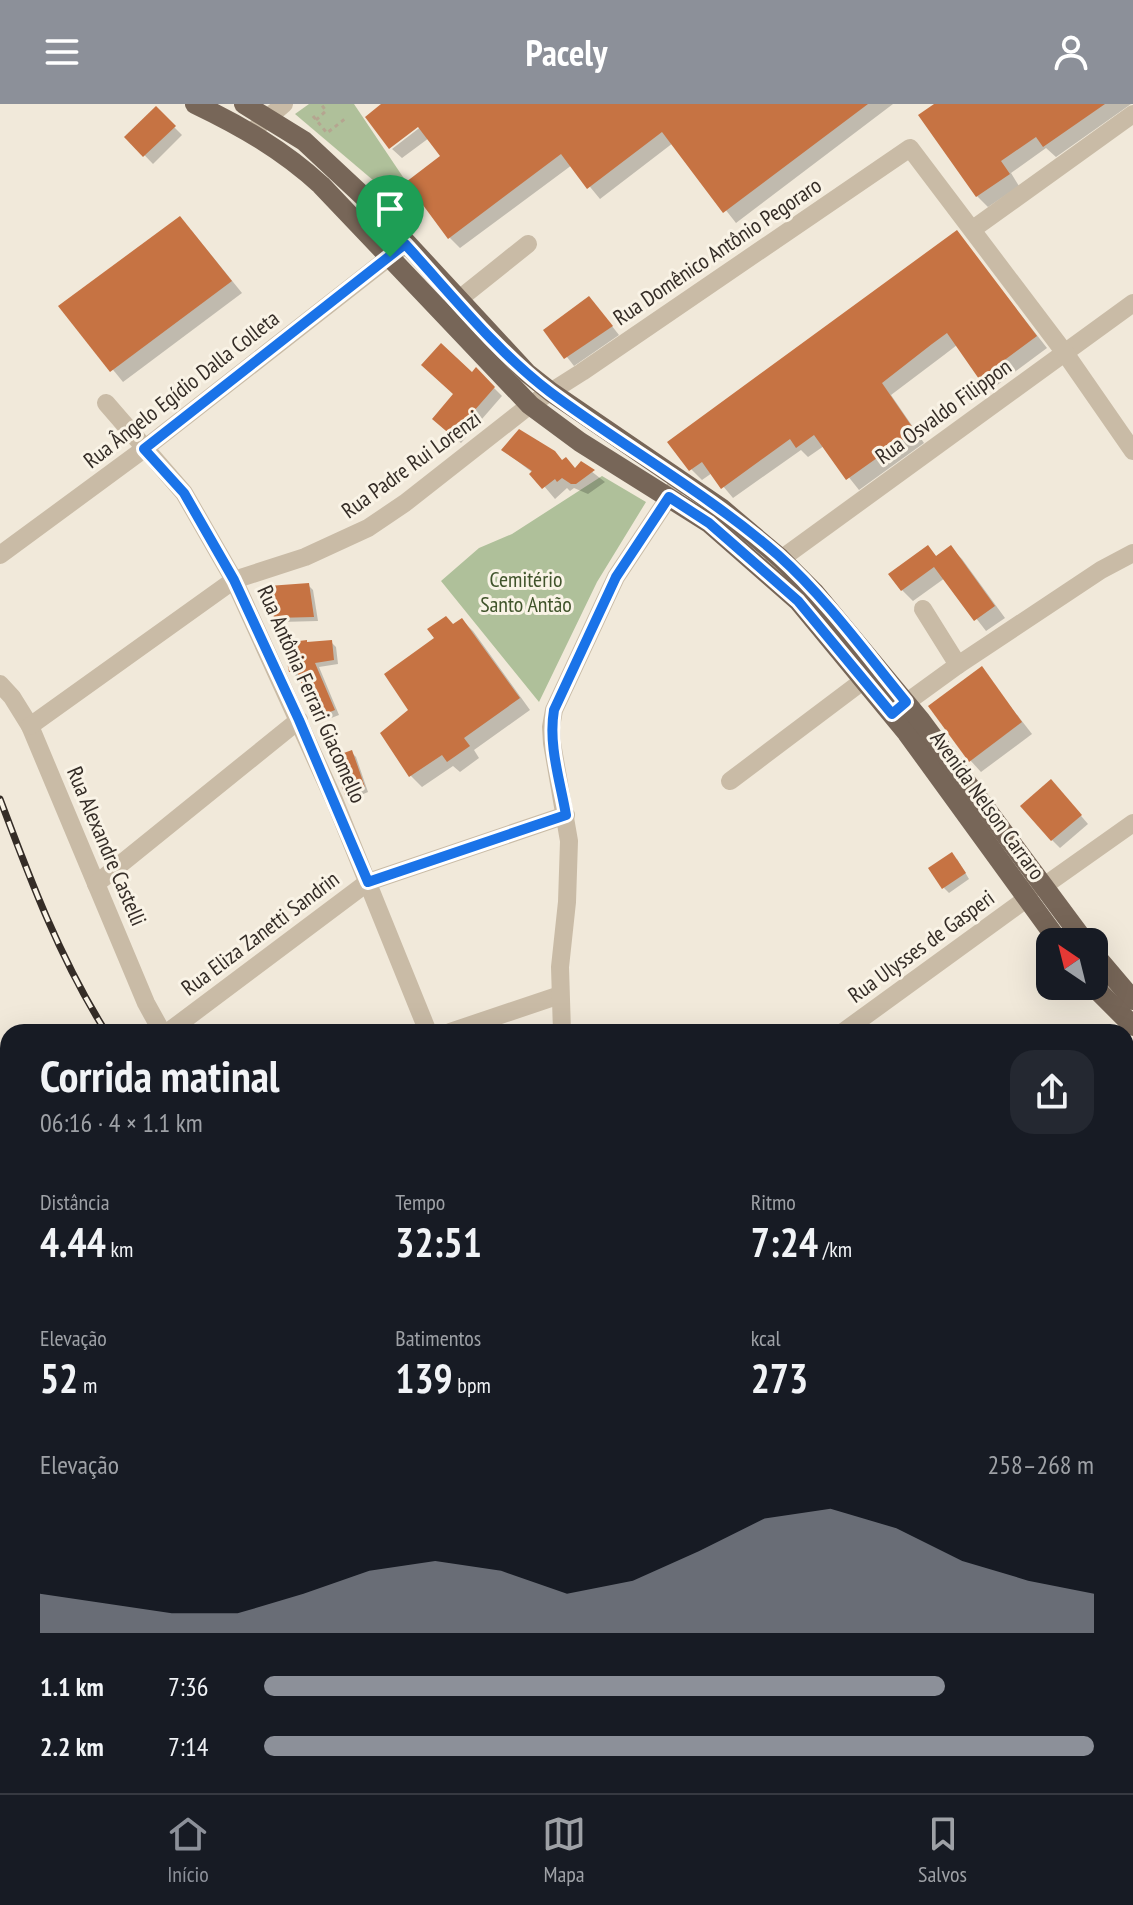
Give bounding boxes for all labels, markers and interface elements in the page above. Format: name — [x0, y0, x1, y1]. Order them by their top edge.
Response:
text: Pacely — [526, 29, 607, 76]
icon: menu — [40, 30, 84, 74]
icon: person — [1049, 30, 1093, 74]
street label: Rua Domênico Antônio Pegoraro — [608, 171, 826, 331]
pin — [356, 175, 424, 257]
icon: arrive — [368, 187, 412, 231]
street label: Rua Ângelo Egídio Dalla Colleta — [78, 304, 284, 474]
street label: Rua Osvaldo Filippon — [870, 352, 1016, 470]
street label: Rua Padre Rui Lorenzi — [336, 404, 486, 524]
park label: Cemitério Santo Antão — [480, 565, 572, 618]
street label: Rua Antônia Ferrari Giacomello — [251, 581, 373, 807]
street label: Avenida Nelson Carraro — [925, 725, 1051, 885]
street label: Rua Alexandre Castelli — [61, 762, 153, 930]
street label: Rua Eliza Zanetti Sandrin — [176, 865, 344, 1001]
street label: Rua Ulysses de Gasperi — [842, 883, 1000, 1009]
north arrow — [1036, 928, 1108, 1000]
map controls — [1036, 928, 1108, 1000]
text: Corrida matinal — [40, 1047, 280, 1104]
button: share — [1010, 1050, 1094, 1134]
text: 06:16 · 4 × 1.1 km — [40, 1106, 203, 1139]
text: Distância — [40, 1188, 110, 1216]
text: Tempo — [395, 1188, 445, 1216]
text: Ritmo — [751, 1188, 796, 1216]
text: 4.44 — [40, 1216, 106, 1268]
text: 32:51 — [395, 1216, 482, 1268]
text: 7:24 — [751, 1216, 818, 1268]
text: km — [106, 1235, 133, 1263]
text: /km — [818, 1235, 852, 1263]
text: Elevação — [40, 1324, 107, 1352]
text: Batimentos — [395, 1324, 481, 1352]
text: kcal — [751, 1324, 781, 1352]
text: 52 — [40, 1352, 78, 1404]
text: 139 — [395, 1352, 453, 1404]
text: 273 — [751, 1352, 808, 1404]
text: m — [78, 1371, 97, 1399]
text: bpm — [453, 1371, 491, 1399]
text: Elevação — [40, 1448, 119, 1481]
text: 258–268 m — [988, 1448, 1094, 1481]
text: 1.1 km — [40, 1670, 104, 1703]
text: 7:36 — [168, 1670, 208, 1703]
text: 2.2 km — [40, 1730, 104, 1763]
text: 7:14 — [168, 1730, 208, 1763]
tab: Início — [166, 1812, 210, 1888]
tab: Mapa — [542, 1812, 586, 1888]
tab: Salvos — [918, 1812, 967, 1888]

